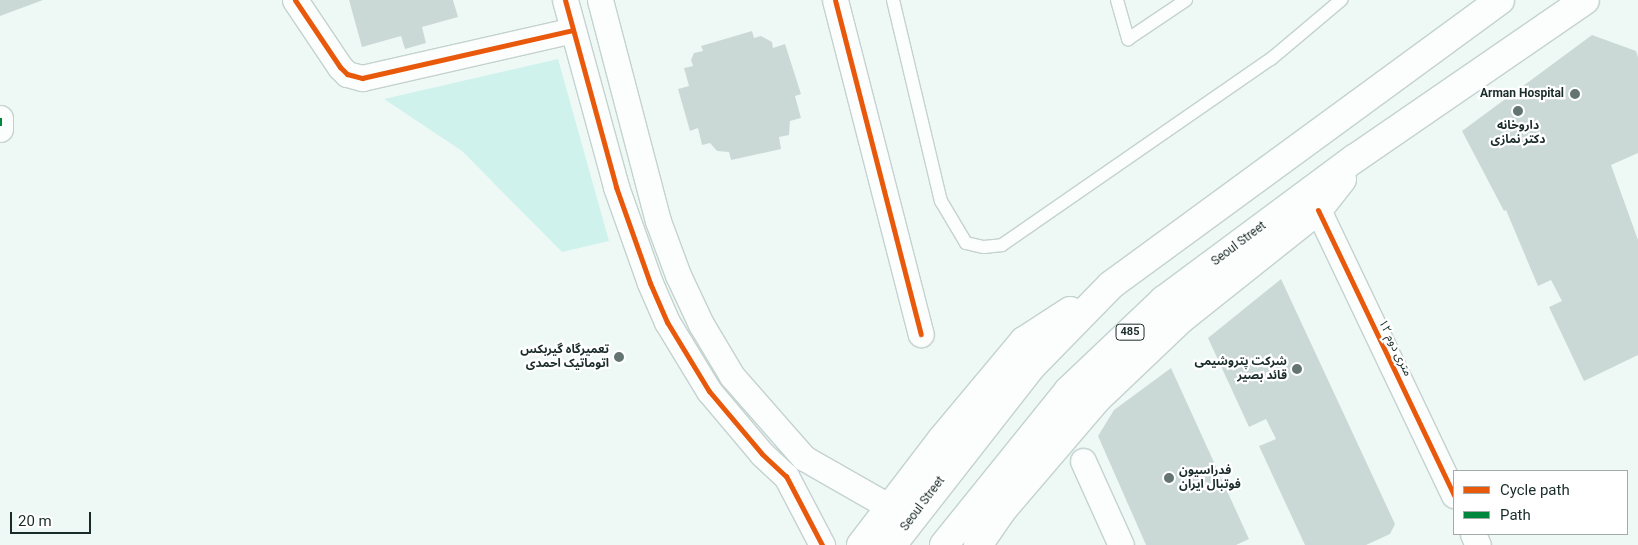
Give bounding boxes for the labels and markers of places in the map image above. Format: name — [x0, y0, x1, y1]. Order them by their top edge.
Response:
place label: Arman Hospital — [1480, 87, 1564, 101]
marker: Arman Hospital — [1568, 87, 1582, 101]
marker: داروخانه دکتر نمازی — [1512, 105, 1524, 117]
place label: داروخانه دکتر نمازی — [1491, 119, 1545, 147]
place label: تعمیرگاه گیربکس اتوماتیک احمدی — [520, 343, 609, 371]
marker: تعمیرگاه گیربکس اتوماتیک احمدی — [613, 351, 625, 363]
place label: شرکت پتروشیمی قائد بصیر — [1195, 355, 1287, 383]
marker: شرکت پتروشیمی قائد بصیر — [1291, 363, 1303, 375]
place label: فدراسیون فوتبال ایران — [1179, 464, 1241, 492]
marker: فدراسیون فوتبال ایران — [1163, 472, 1175, 484]

